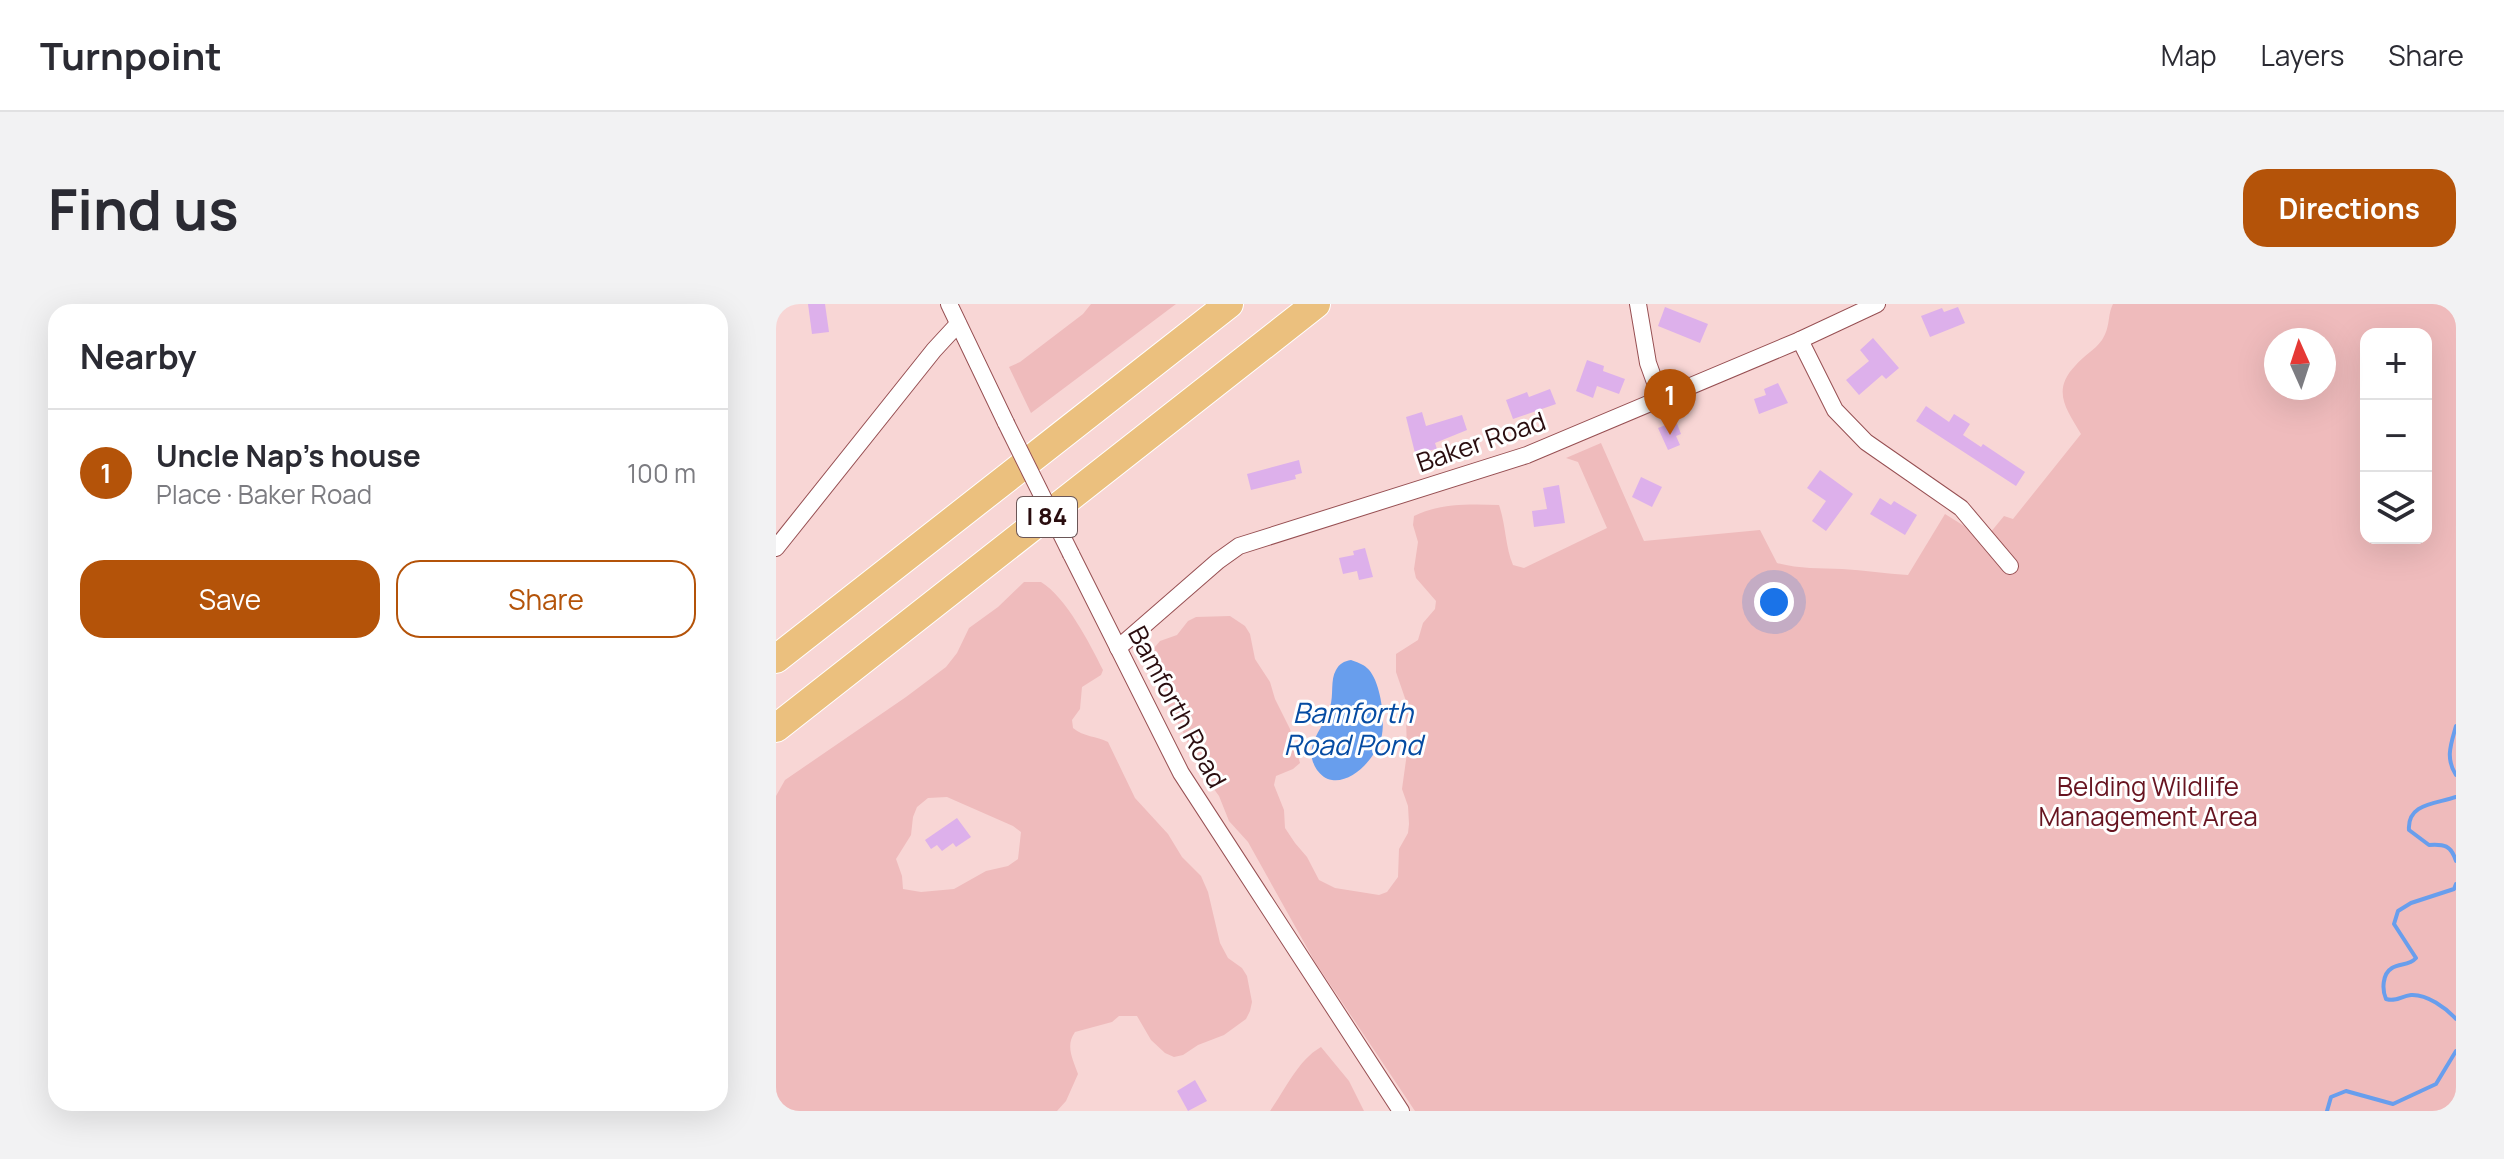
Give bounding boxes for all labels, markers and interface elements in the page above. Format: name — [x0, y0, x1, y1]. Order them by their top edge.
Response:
text: Turnpoint — [40, 29, 222, 81]
text: Map — [2161, 36, 2217, 74]
text: Layers — [2261, 36, 2344, 74]
text: Share — [2388, 36, 2464, 74]
button: Directions — [2243, 169, 2456, 247]
text: Find us — [48, 170, 239, 247]
north arrow — [2264, 328, 2336, 400]
map controls — [2360, 328, 2432, 544]
button: + — [2360, 328, 2432, 400]
text: Nearby — [80, 333, 196, 379]
pin: 1 — [1644, 369, 1696, 435]
button: − — [2360, 400, 2432, 472]
street label: Baker Road — [1411, 402, 1550, 480]
text: Uncle Nap's house — [156, 435, 421, 476]
text: 1 — [100, 455, 112, 491]
text: 100 m — [627, 455, 696, 491]
button: layers — [2360, 472, 2432, 544]
text: Place · Baker Road — [156, 476, 372, 512]
road number: I 84 — [1017, 497, 1077, 537]
button: Save — [80, 560, 380, 638]
button: Share — [396, 560, 696, 638]
your location — [1754, 582, 1794, 622]
street label: Bamforth Road — [1120, 619, 1236, 794]
water label: Bamforth Road Pond — [1284, 693, 1426, 763]
park label: Belding Wildlife Management Area — [2038, 768, 2258, 834]

